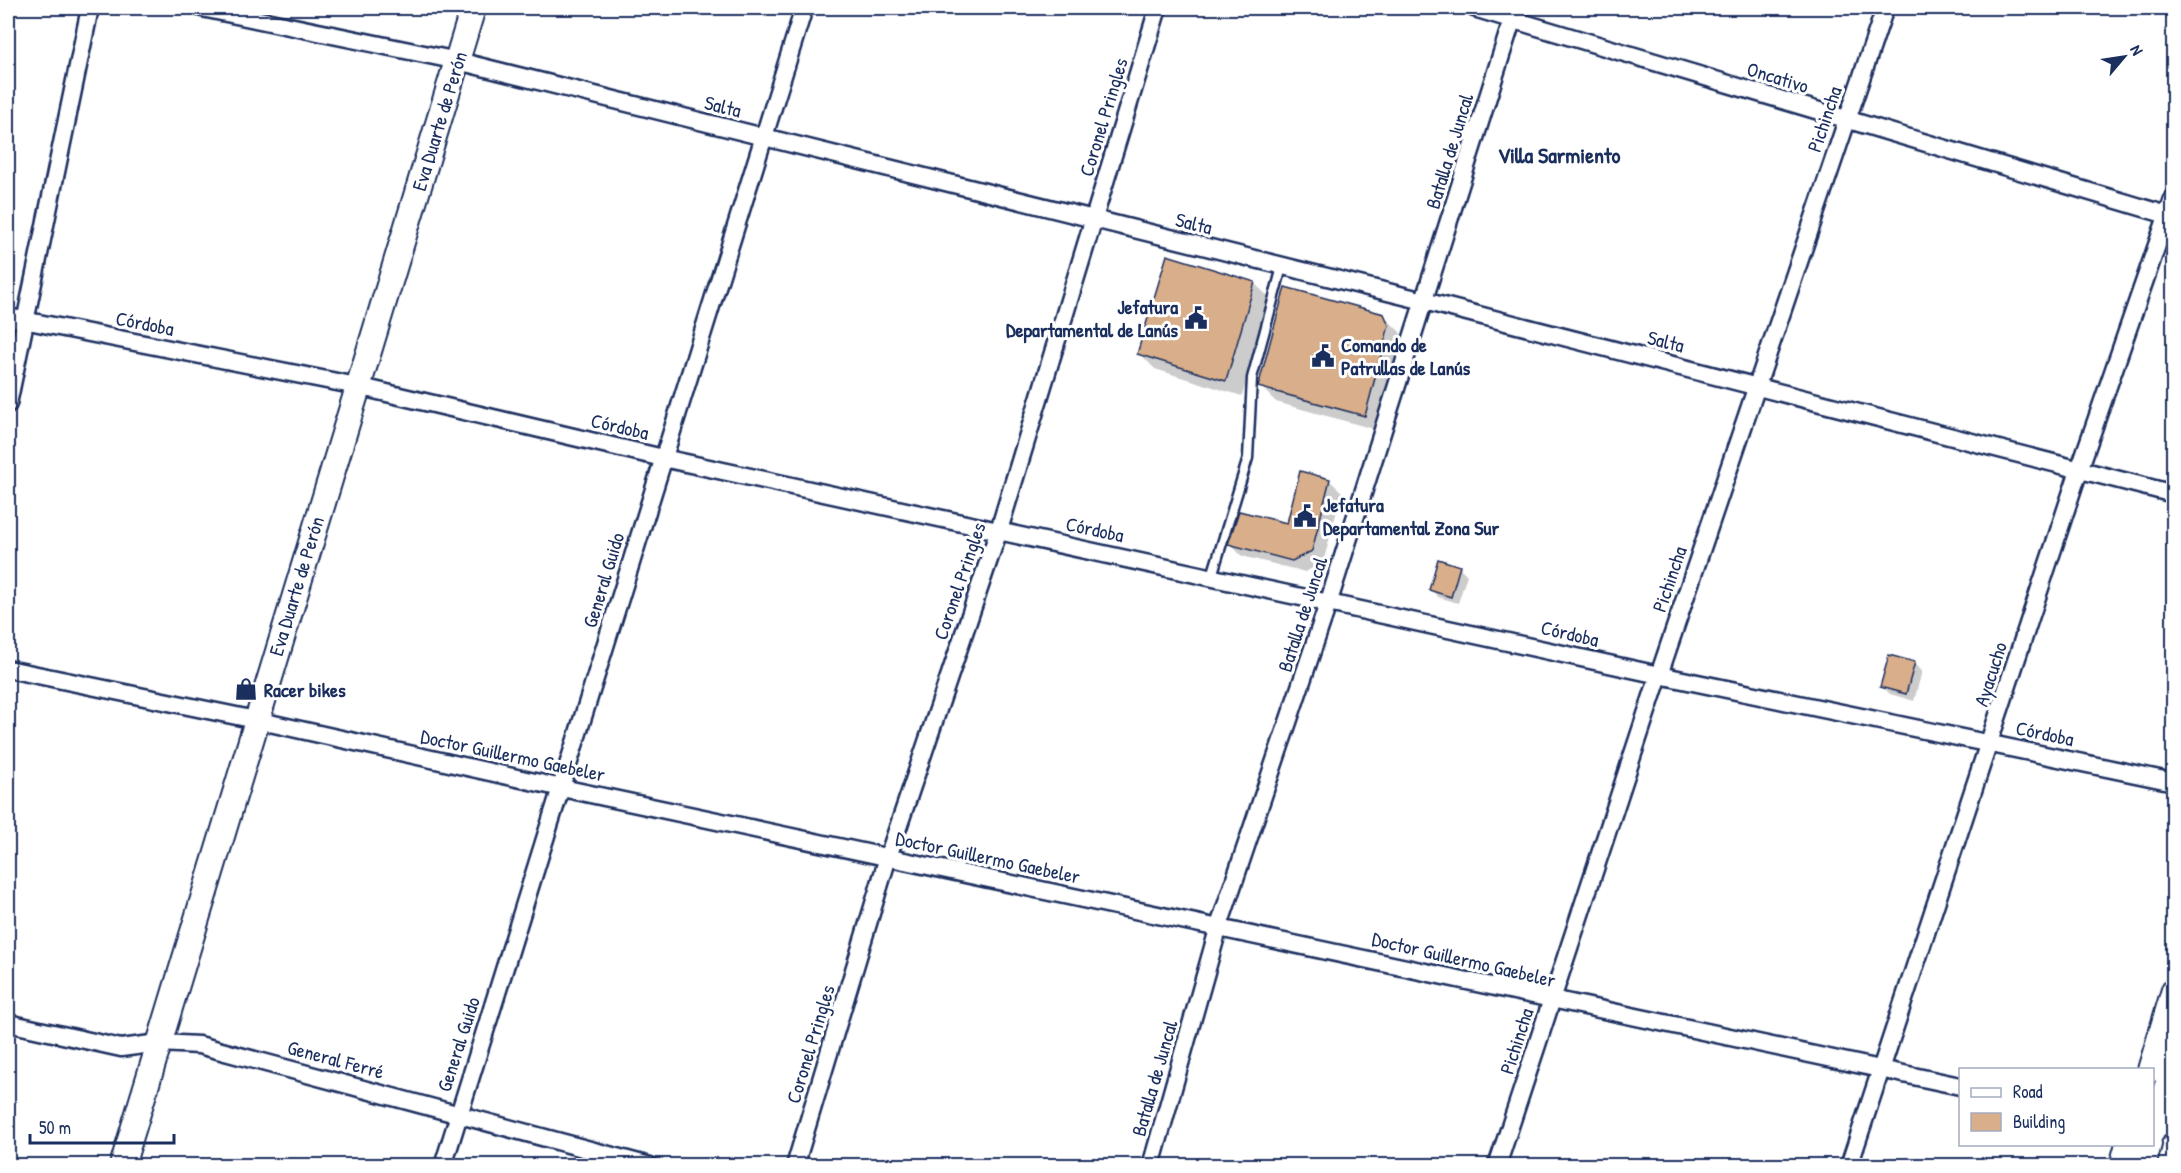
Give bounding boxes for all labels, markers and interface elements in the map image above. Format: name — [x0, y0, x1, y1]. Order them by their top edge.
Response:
north arrow — [2094, 27, 2154, 87]
text: N — [2125, 41, 2149, 59]
street label: Eva Duarte de Perón — [405, 48, 473, 194]
street label: Coronel Pringles — [1072, 54, 1134, 179]
street label: Oncativo — [1744, 55, 1812, 99]
street label: Pichincha — [1800, 82, 1848, 155]
street label: Salta — [702, 88, 744, 124]
street label: Batalla de Juncal — [1419, 89, 1480, 212]
district label: Villa Sarmiento — [1498, 140, 1620, 170]
street label: Salta — [1173, 205, 1215, 241]
place label: Jefatura Departamental de Lanús — [1006, 293, 1178, 344]
street label: Córdoba — [114, 304, 177, 342]
public building icon: Jefatura Departamental de Lanús — [1183, 305, 1209, 331]
street label: Salta — [1645, 323, 1687, 359]
place label: Comando de Patrullas de Lanús — [1341, 331, 1470, 381]
public building icon: Comando de Patrullas de Lanús — [1310, 343, 1336, 369]
street label: Córdoba — [588, 406, 652, 446]
place label: Jefatura Departamental Zona Sur — [1323, 491, 1499, 542]
public building icon: Jefatura Departamental Zona Sur — [1292, 503, 1318, 529]
street label: Córdoba — [1063, 510, 1127, 548]
street label: Eva Duarte de Perón — [262, 513, 330, 659]
street label: Coronel Pringles — [926, 518, 992, 643]
street label: General Guido — [576, 529, 630, 631]
street label: Pichincha — [1645, 542, 1693, 615]
street label: Batalla de Juncal — [1271, 552, 1334, 675]
street label: Córdoba — [1538, 613, 1602, 653]
street label: Ayacucho — [1967, 638, 2013, 710]
shop icon: Racer bikes — [233, 676, 259, 702]
place label: Racer bikes — [264, 676, 346, 703]
street label: Córdoba — [2013, 714, 2077, 752]
street label: Doctor Guillermo Gaebeler — [418, 722, 608, 788]
street label: Doctor Guillermo Gaebeler — [893, 824, 1083, 890]
street label: Doctor Guillermo Gaebeler — [1369, 925, 1559, 993]
street label: Coronel Pringles — [779, 981, 841, 1106]
street label: General Guido — [430, 993, 486, 1095]
street label: Pichincha — [1493, 1004, 1539, 1077]
street label: Batalla de Juncal — [1125, 1016, 1184, 1139]
street label: General Ferré — [285, 1033, 387, 1085]
legend — [1959, 1068, 2154, 1146]
text: Road — [2013, 1079, 2043, 1104]
scale bar — [30, 1107, 174, 1145]
text: Building — [2013, 1109, 2065, 1134]
text: 50 m — [39, 1115, 71, 1140]

